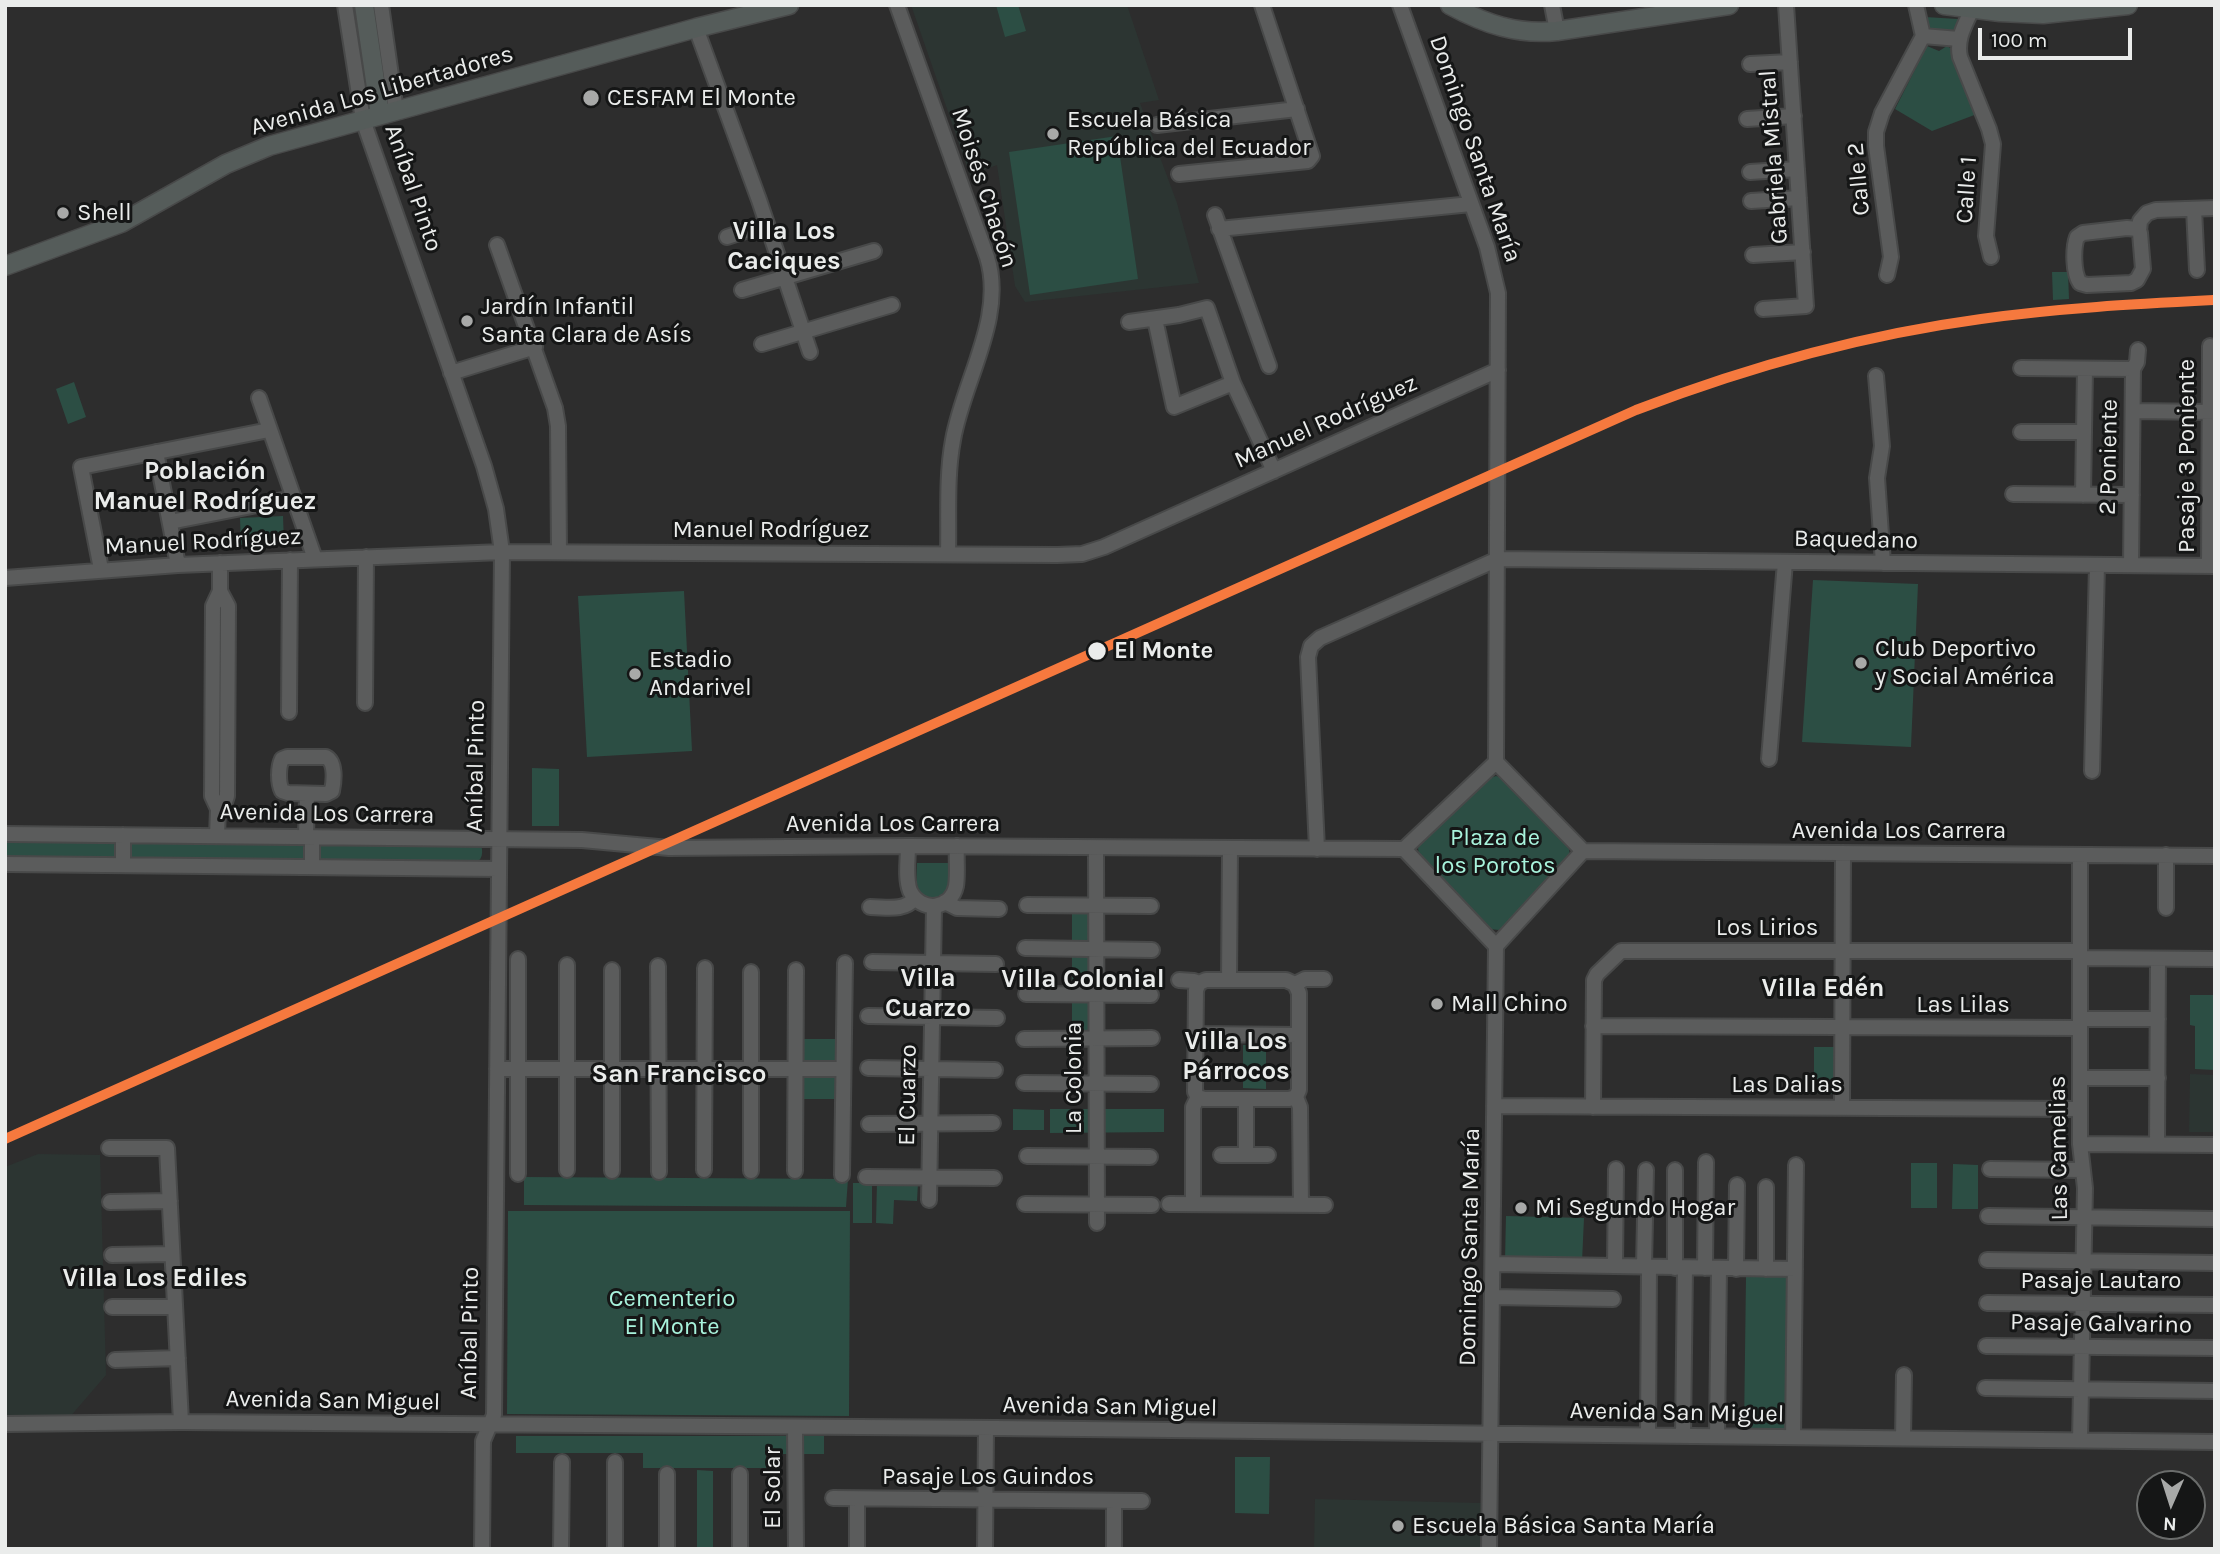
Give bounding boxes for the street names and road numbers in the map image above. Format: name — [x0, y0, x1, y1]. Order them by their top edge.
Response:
street label: Domingo Santa María — [1423, 32, 1527, 266]
street label: Avenida Los Libertadores — [247, 40, 517, 142]
street label: Gabriela Mistral — [1754, 69, 1794, 245]
street label: Moisés Chacón — [945, 105, 1023, 271]
street label: Aníbal Pinto — [378, 121, 448, 255]
street label: Calle 2 — [1841, 141, 1877, 217]
street label: Calle 1 — [1950, 155, 1984, 225]
street label: Pasaje 3 Poniente — [2173, 359, 2201, 553]
street label: Manuel Rodríguez — [1230, 369, 1422, 475]
street label: 2 Poniente — [2094, 399, 2124, 515]
street label: Manuel Rodríguez — [673, 516, 869, 544]
street label: Manuel Rodríguez — [104, 522, 302, 562]
street label: Baquedano — [1794, 525, 1918, 555]
street label: Aníbal Pinto — [460, 700, 492, 832]
street label: Avenida Los Carrera — [219, 798, 435, 830]
street label: Avenida Los Carrera — [786, 810, 1000, 838]
street label: Avenida Los Carrera — [1792, 817, 2006, 845]
street label: Los Lirios — [1716, 914, 1818, 942]
street label: Las Lilas — [1916, 991, 2010, 1019]
street label: La Colonia — [1060, 1022, 1088, 1134]
street label: El Cuarzo — [893, 1044, 923, 1146]
street label: Las Dalias — [1731, 1071, 1843, 1099]
street label: Las Camelias — [2043, 1075, 2075, 1221]
street label: Domingo Santa María — [1454, 1128, 1486, 1366]
street label: Aníbal Pinto — [454, 1267, 486, 1399]
street label: Pasaje Lautaro — [2021, 1267, 2181, 1295]
street label: Pasaje Galvarino — [2010, 1308, 2192, 1340]
street label: Avenida San Miguel — [225, 1385, 441, 1417]
street label: Avenida San Miguel — [1002, 1391, 1218, 1423]
street label: Avenida San Miguel — [1569, 1397, 1785, 1429]
street label: El Solar — [759, 1447, 787, 1529]
street label: Pasaje Los Guindos — [882, 1463, 1094, 1491]

